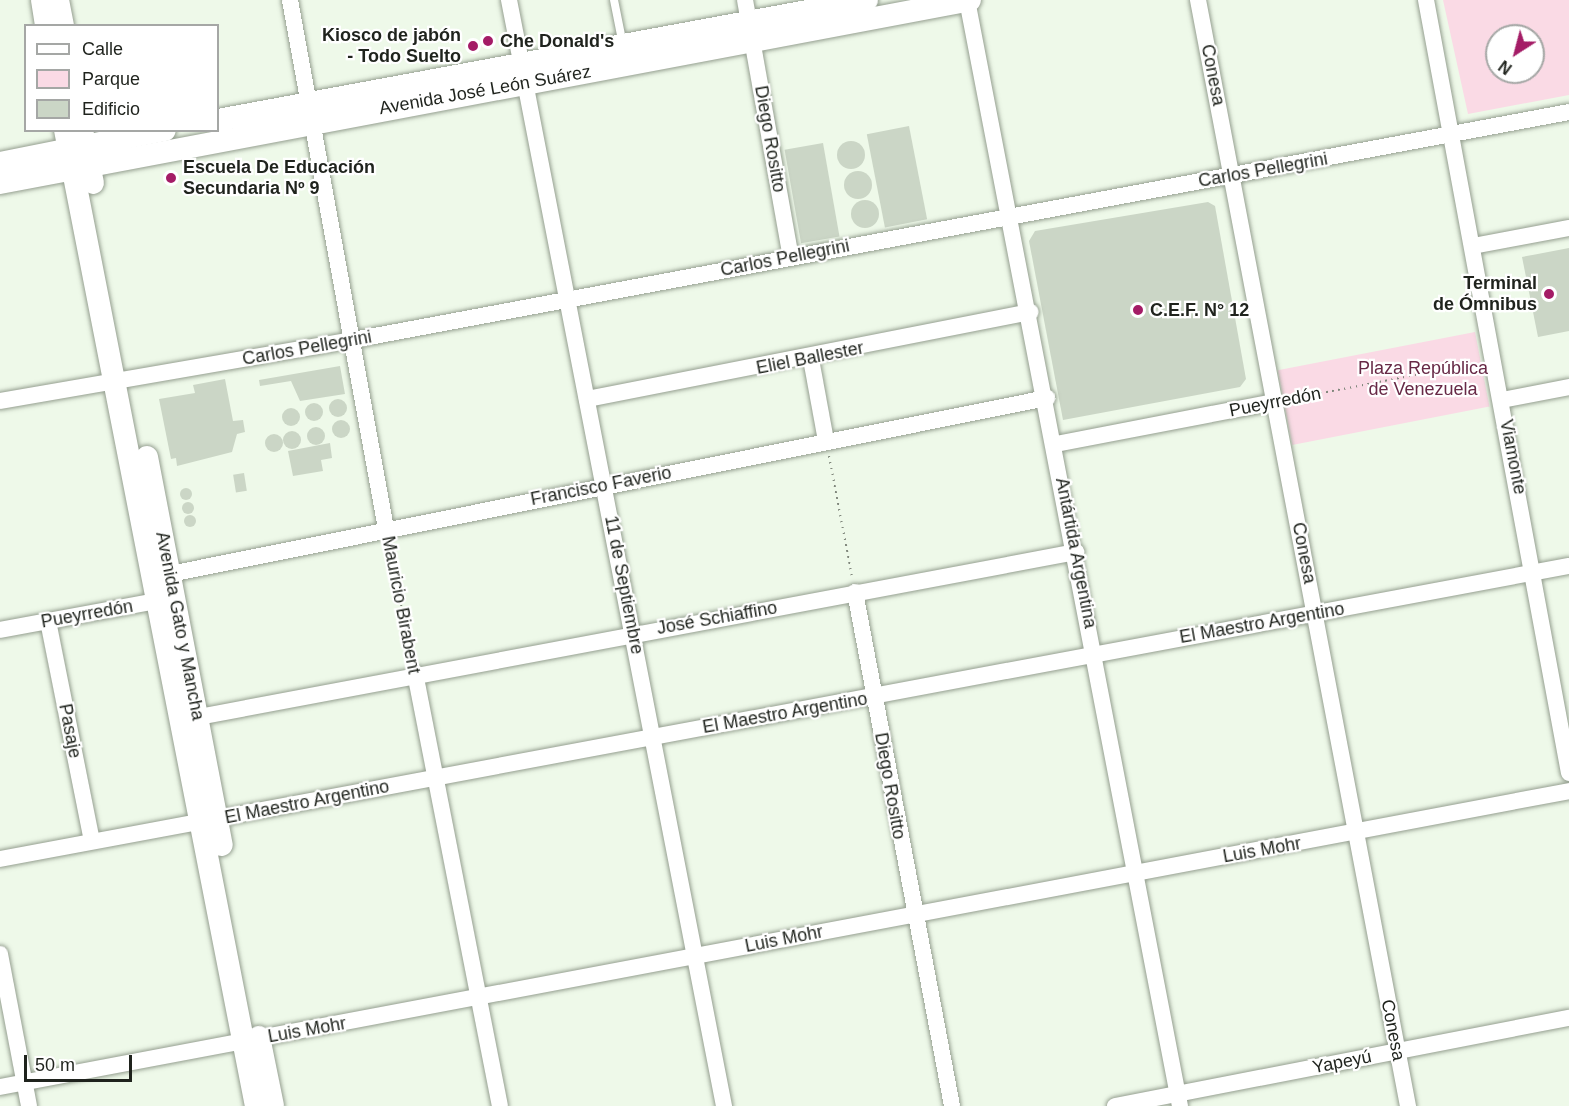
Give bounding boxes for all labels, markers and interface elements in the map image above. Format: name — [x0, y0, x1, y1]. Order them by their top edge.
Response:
legend — [24, 24, 219, 132]
north arrow — [1485, 24, 1545, 84]
place label: Kiosco de jabón - Todo Suelto — [322, 25, 461, 68]
place label: Che Donald's — [500, 30, 614, 52]
marker: Che Donald's — [481, 34, 495, 48]
text: Calle — [82, 39, 123, 59]
marker: Kiosco de jabón - Todo Suelto — [466, 39, 480, 53]
street label: Conesa — [1196, 42, 1230, 108]
text: N — [1496, 57, 1515, 78]
street label: Avenida José León Suárez — [377, 61, 593, 119]
text: Parque — [82, 69, 140, 89]
street label: Diego Rositto — [750, 84, 790, 194]
text: Edificio — [82, 99, 140, 119]
street label: Carlos Pellegrini — [1197, 148, 1329, 192]
place label: Escuela De Educación Secundaria Nº 9 — [183, 157, 375, 200]
marker: Escuela De Educación Secundaria Nº 9 — [164, 171, 178, 185]
street label: Carlos Pellegrini — [719, 235, 851, 281]
place label: Terminal de Ómnibus — [1433, 273, 1537, 316]
marker: Terminal de Ómnibus — [1542, 287, 1556, 301]
place label: C.E.F. N° 12 — [1150, 299, 1249, 321]
marker: C.E.F. N° 12 — [1131, 303, 1145, 317]
street label: Carlos Pellegrini — [241, 326, 373, 370]
street label: Eliel Ballester — [754, 337, 866, 379]
park label: Plaza República de Venezuela — [1358, 358, 1488, 400]
street label: Pueyrredón — [1227, 383, 1323, 421]
street label: Viamonte — [1495, 418, 1531, 496]
street label: Francisco Faverio — [529, 462, 673, 510]
street label: Antártida Argentina — [1051, 475, 1101, 631]
street label: 11 de Septiembre — [600, 514, 648, 656]
street label: Conesa — [1287, 520, 1321, 586]
street label: Avenida Gato y Mancha — [151, 530, 209, 722]
street label: Mauricio Birabent — [377, 534, 425, 676]
street label: Pueyrredón — [39, 595, 135, 633]
street label: José Schiaffino — [655, 597, 779, 639]
street label: El Maestro Argentino — [1177, 598, 1347, 648]
street label: El Maestro Argentino — [700, 688, 870, 738]
street label: Pasaje — [54, 702, 86, 760]
street label: Diego Rositto — [870, 731, 910, 841]
street label: El Maestro Argentino — [222, 775, 392, 829]
street label: Luis Mohr — [1221, 833, 1303, 867]
street label: Luis Mohr — [743, 921, 825, 957]
street label: Conesa — [1376, 997, 1410, 1063]
street label: Luis Mohr — [266, 1013, 348, 1047]
scale bar — [27, 1043, 135, 1081]
street label: Yapeyú — [1311, 1046, 1373, 1078]
text: 50 m — [35, 1055, 75, 1075]

